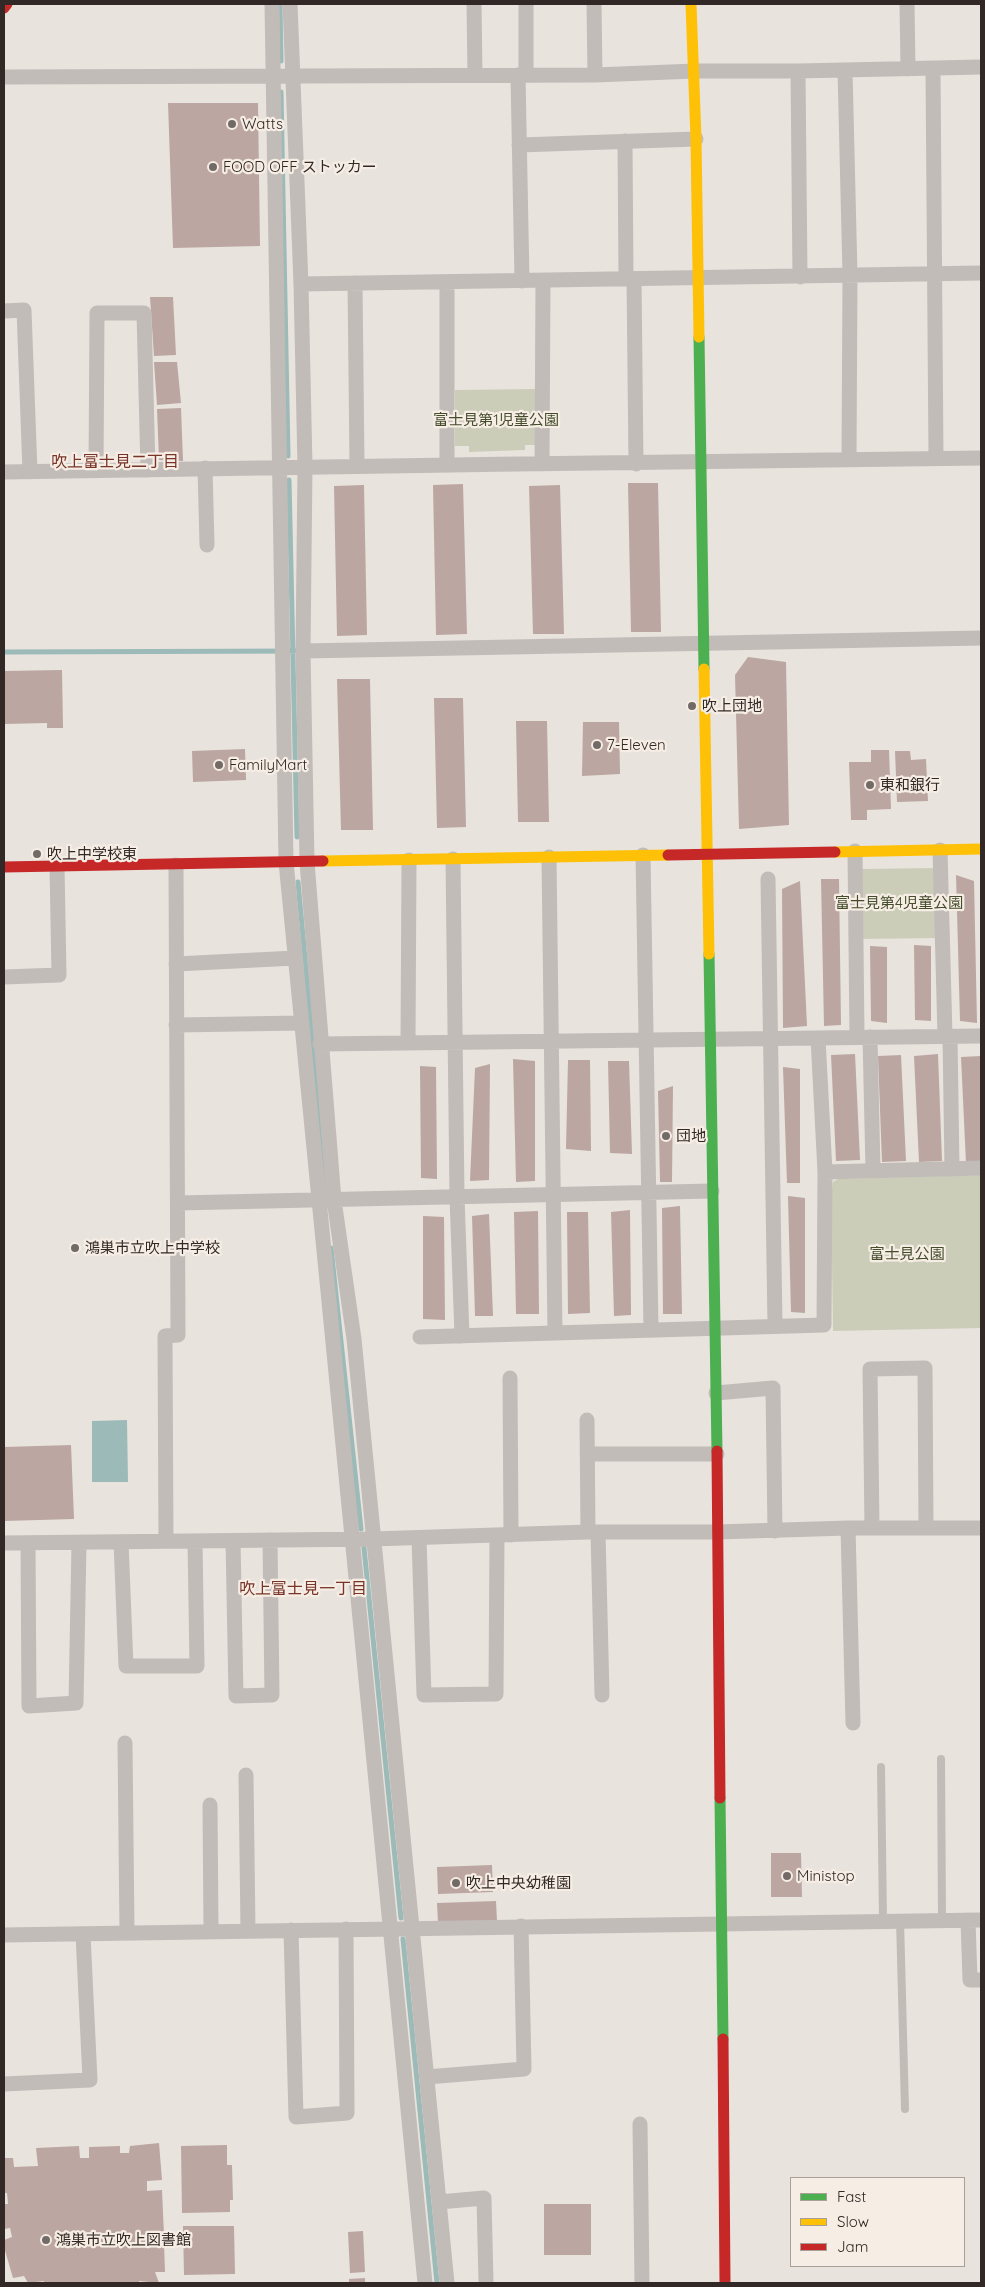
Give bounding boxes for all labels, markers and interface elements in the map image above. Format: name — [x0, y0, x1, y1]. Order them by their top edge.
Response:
place label: Watts — [242, 115, 283, 133]
marker: Watts — [226, 118, 238, 130]
place label: FOOD OFF ストッカー — [223, 158, 377, 176]
marker: FOOD OFF ストッカー — [207, 161, 219, 173]
park label: 富士見第1児童公園 — [433, 411, 559, 429]
district label: 吹上富士見二丁目 — [51, 452, 179, 472]
place label: 吹上団地 — [702, 697, 762, 715]
marker: 吹上団地 — [686, 700, 698, 712]
place label: 7-Eleven — [607, 736, 666, 754]
marker: 7-Eleven — [591, 739, 603, 751]
place label: FamilyMart — [229, 756, 307, 774]
marker: FamilyMart — [213, 759, 225, 771]
place label: 東和銀行 — [880, 776, 940, 794]
marker: 東和銀行 — [864, 779, 876, 791]
place label: 吹上中学校東 — [47, 845, 137, 863]
marker: 吹上中学校東 — [31, 848, 43, 860]
park label: 富士見第4児童公園 — [835, 894, 963, 912]
place label: 団地 — [676, 1127, 706, 1145]
marker: 団地 — [660, 1130, 672, 1142]
place label: 鴻巣市立吹上中学校 — [85, 1239, 220, 1257]
marker: 鴻巣市立吹上中学校 — [69, 1242, 81, 1254]
park label: 富士見公園 — [870, 1245, 944, 1263]
district label: 吹上富士見一丁目 — [239, 1579, 367, 1599]
place label: Ministop — [797, 1867, 855, 1885]
marker: Ministop — [781, 1870, 793, 1882]
place label: 吹上中央幼稚園 — [466, 1874, 571, 1892]
marker: 吹上中央幼稚園 — [450, 1877, 462, 1889]
legend — [790, 2177, 965, 2267]
text: Fast — [837, 2187, 866, 2206]
text: Slow — [837, 2212, 869, 2231]
place label: 鴻巣市立吹上図書館 — [56, 2231, 191, 2249]
marker: 鴻巣市立吹上図書館 — [40, 2234, 52, 2246]
text: Jam — [837, 2237, 868, 2256]

